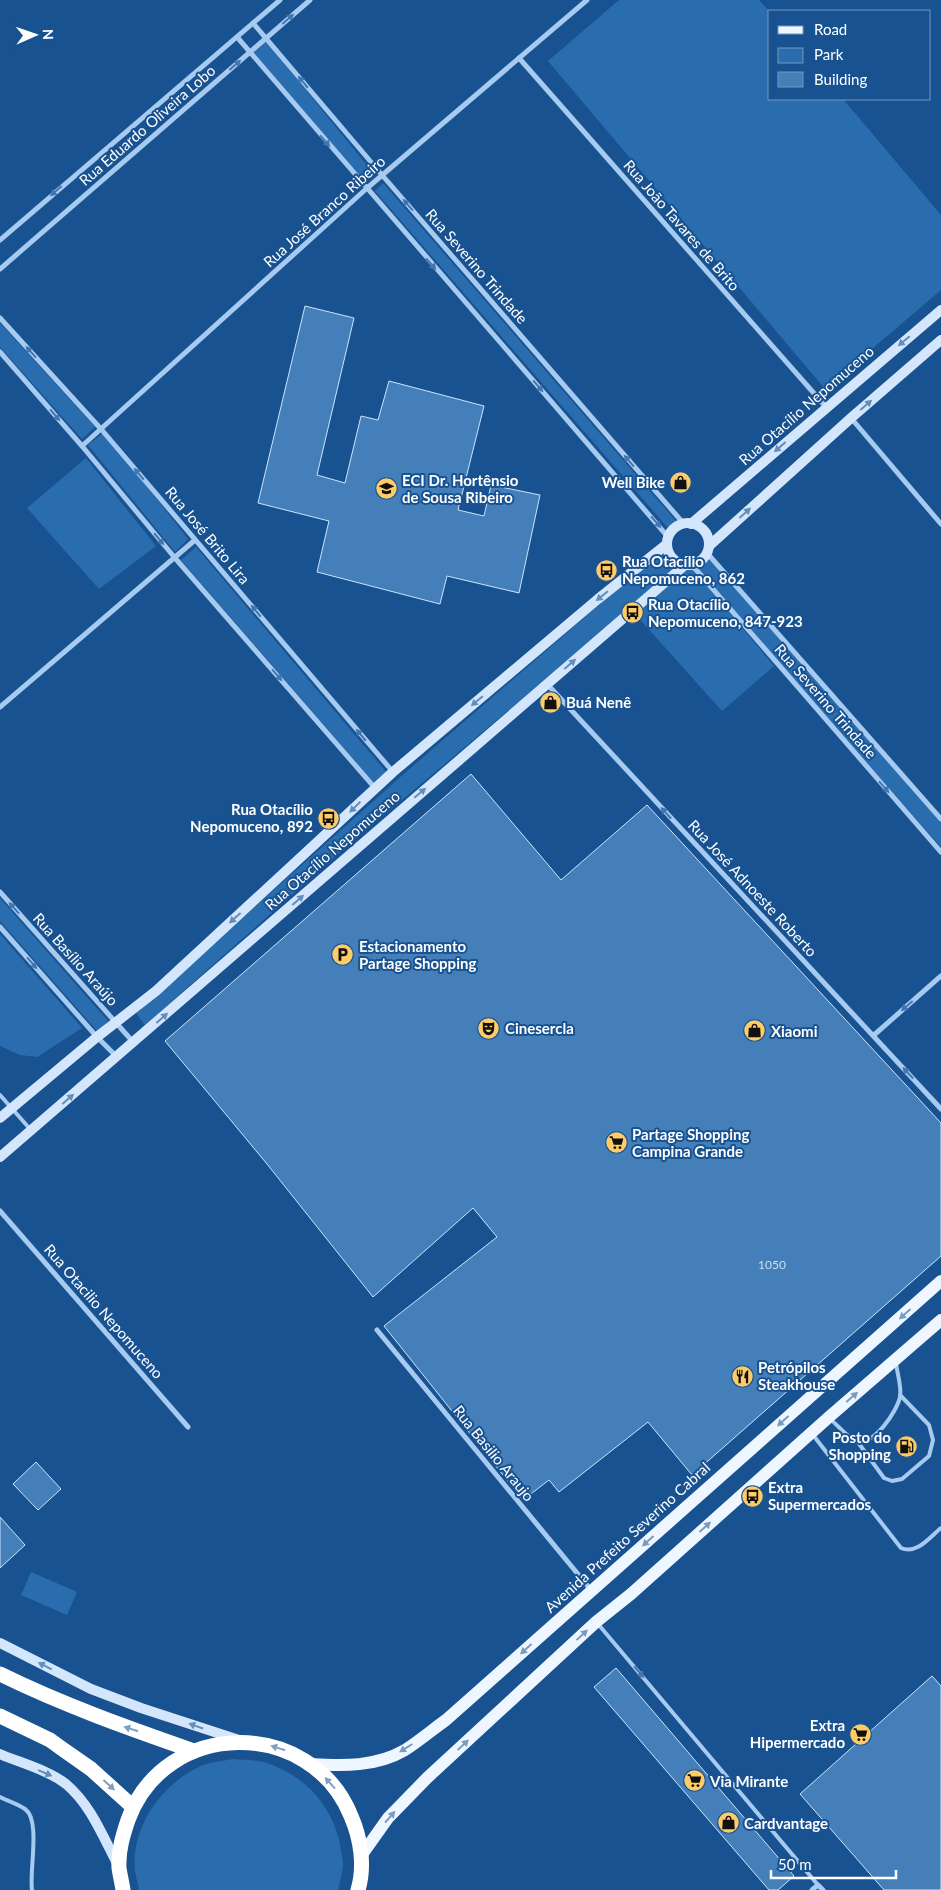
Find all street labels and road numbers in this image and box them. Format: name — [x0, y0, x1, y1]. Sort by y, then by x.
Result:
street label: Rua Eduardo Oliveira Lobo — [75, 61, 219, 189]
street label: Rua José Branco Ribeiro — [259, 152, 389, 270]
street label: Rua João Tavares de Brito — [620, 156, 744, 294]
street label: Rua Severino Trindade — [422, 205, 532, 327]
street label: Rua Otacílio Nepomuceno — [735, 342, 877, 468]
street label: Rua José Brito Lira — [162, 483, 254, 587]
street label: Rua Severino Trindade — [771, 640, 881, 762]
street label: Rua Otacílio Nepomuceno — [261, 787, 403, 913]
street label: Rua José Adnoeste Roberto — [685, 816, 821, 960]
street label: Rua Basílio Araújo — [30, 909, 122, 1009]
street label: Rua Otacilio Nepomuceno — [41, 1240, 167, 1382]
street label: Rua Basilio Araujo — [450, 1401, 538, 1505]
street label: Avenida Prefeito Severino Cabral — [541, 1458, 713, 1616]

